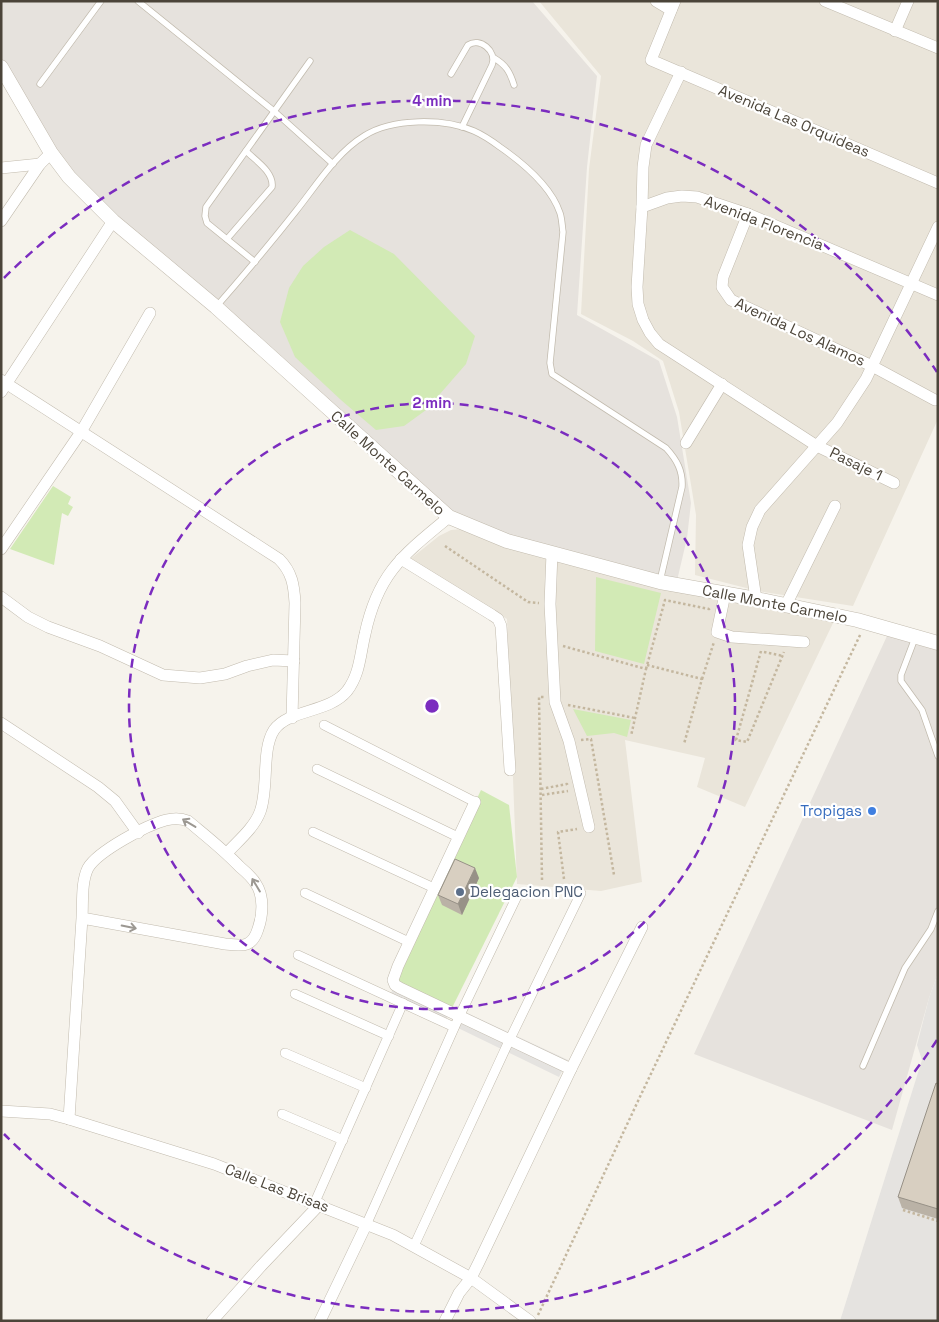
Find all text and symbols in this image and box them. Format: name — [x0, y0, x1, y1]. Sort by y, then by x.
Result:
street label: Avenida Las Orquideas — [716, 80, 873, 161]
text: 4 min — [412, 91, 452, 110]
street label: Avenida Florencia — [702, 191, 827, 254]
street label: Avenida Los Alamos — [732, 293, 868, 370]
text: 2 min — [413, 393, 451, 412]
street label: Calle Monte Carmelo — [327, 406, 450, 519]
street label: Pasaje 1 — [827, 443, 886, 484]
street label: Calle Monte Carmelo — [701, 580, 849, 627]
centre of rings — [423, 697, 441, 715]
place label: Tropigas — [800, 801, 862, 820]
marker: Tropigas — [866, 805, 878, 817]
one-way arrow — [182, 817, 196, 827]
one-way arrow — [250, 879, 260, 893]
place label: Delegacion PNC — [470, 882, 583, 901]
marker: Delegacion PNC — [454, 886, 466, 898]
one-way arrow — [121, 922, 137, 932]
street label: Calle Las Brisas — [222, 1159, 332, 1216]

